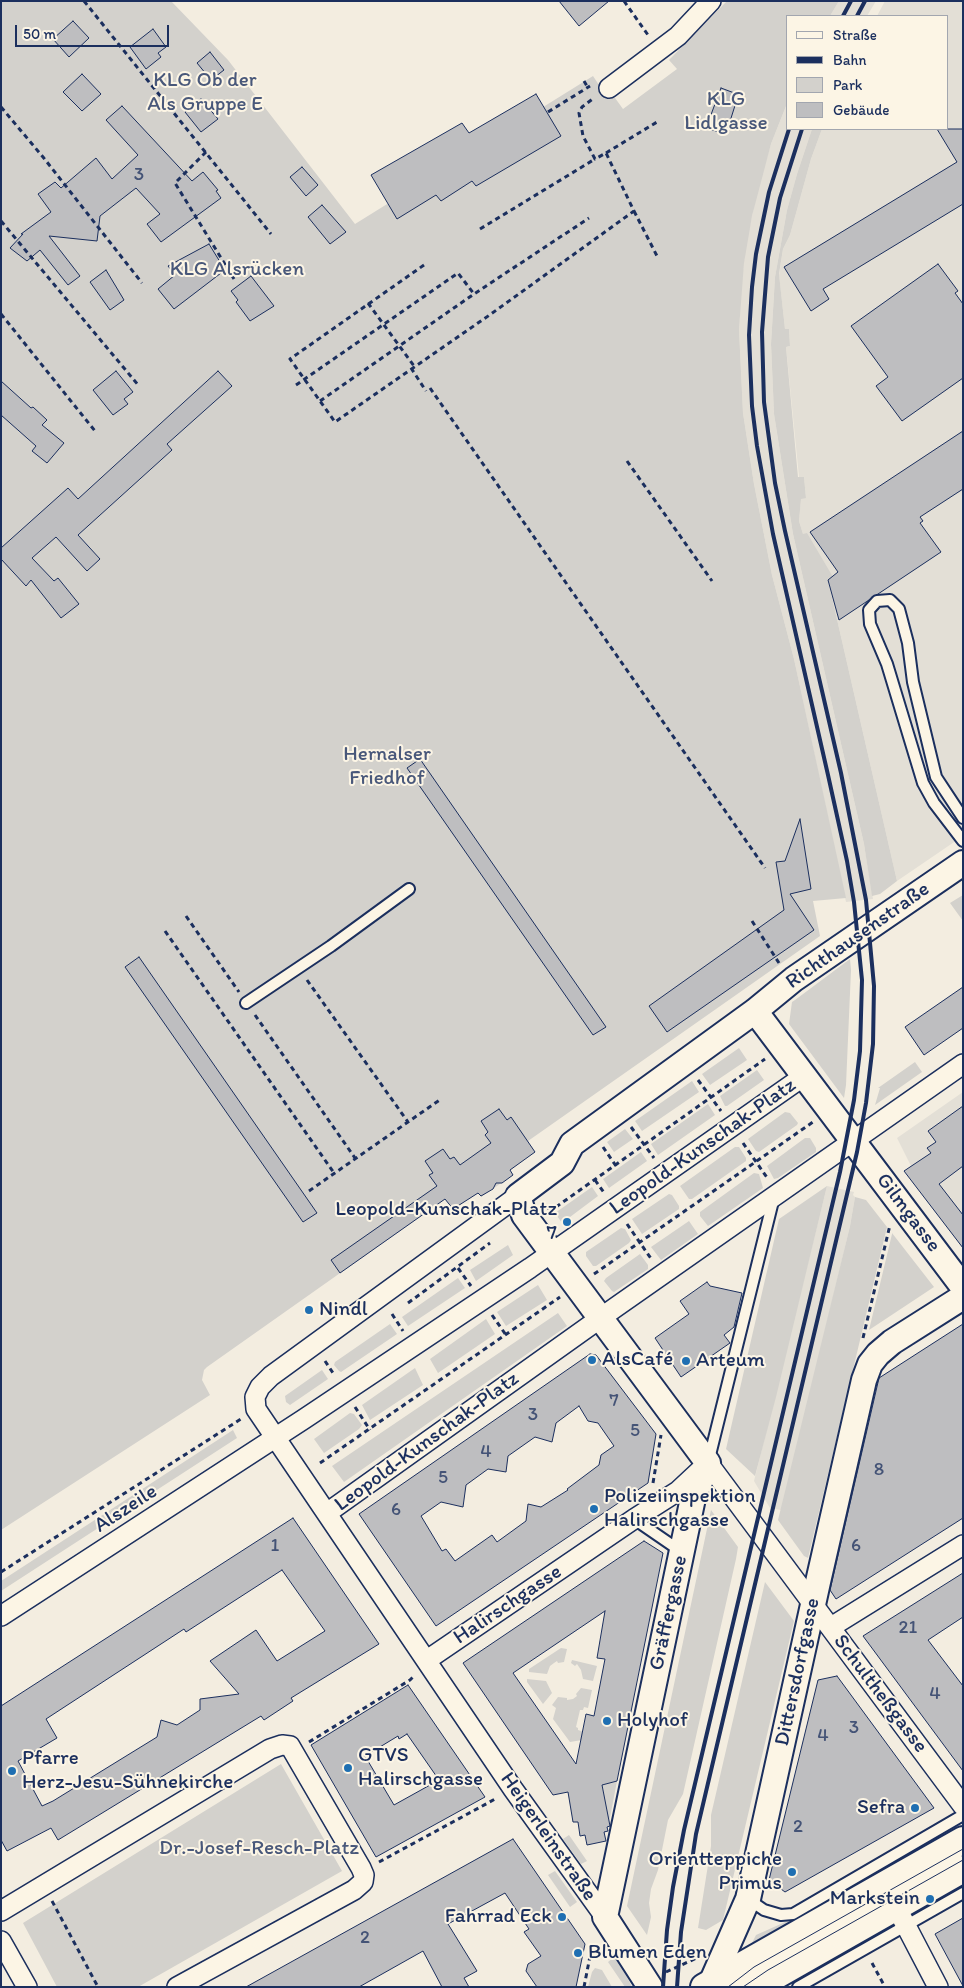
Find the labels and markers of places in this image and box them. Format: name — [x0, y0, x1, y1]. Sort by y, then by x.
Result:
place label: Leopold-Kunschak-Platz 7 — [335, 1197, 557, 1247]
marker: Leopold-Kunschak-Platz 7 — [561, 1216, 573, 1228]
place label: Nindl — [319, 1297, 368, 1323]
marker: Nindl — [303, 1304, 315, 1316]
place label: AlsCafé — [602, 1347, 673, 1373]
place label: Arteum — [696, 1348, 765, 1374]
marker: AlsCafé — [586, 1354, 598, 1366]
marker: Arteum — [680, 1355, 692, 1367]
place label: Polizeiinspektion Halirschgasse — [604, 1484, 756, 1534]
marker: Polizeiinspektion Halirschgasse — [588, 1503, 600, 1515]
place label: Holyhof — [617, 1708, 688, 1734]
marker: Holyhof — [601, 1715, 613, 1727]
place label: GTVS Halirschgasse — [358, 1743, 483, 1793]
place label: Pfarre Herz-Jesu-Sühnekirche — [22, 1746, 233, 1796]
marker: GTVS Halirschgasse — [342, 1762, 354, 1774]
marker: Pfarre Herz-Jesu-Sühnekirche — [6, 1765, 18, 1777]
place label: Sefra — [857, 1795, 905, 1821]
marker: Sefra — [909, 1802, 921, 1814]
place label: Orientteppiche Primus — [649, 1847, 782, 1897]
marker: Orientteppiche Primus — [786, 1866, 798, 1878]
place label: Markstein — [830, 1886, 920, 1912]
marker: Markstein — [924, 1893, 936, 1905]
place label: Fahrrad Eck — [445, 1904, 552, 1930]
marker: Fahrrad Eck — [556, 1911, 568, 1923]
place label: Blumen Eden — [588, 1940, 707, 1966]
marker: Blumen Eden — [572, 1947, 584, 1959]

